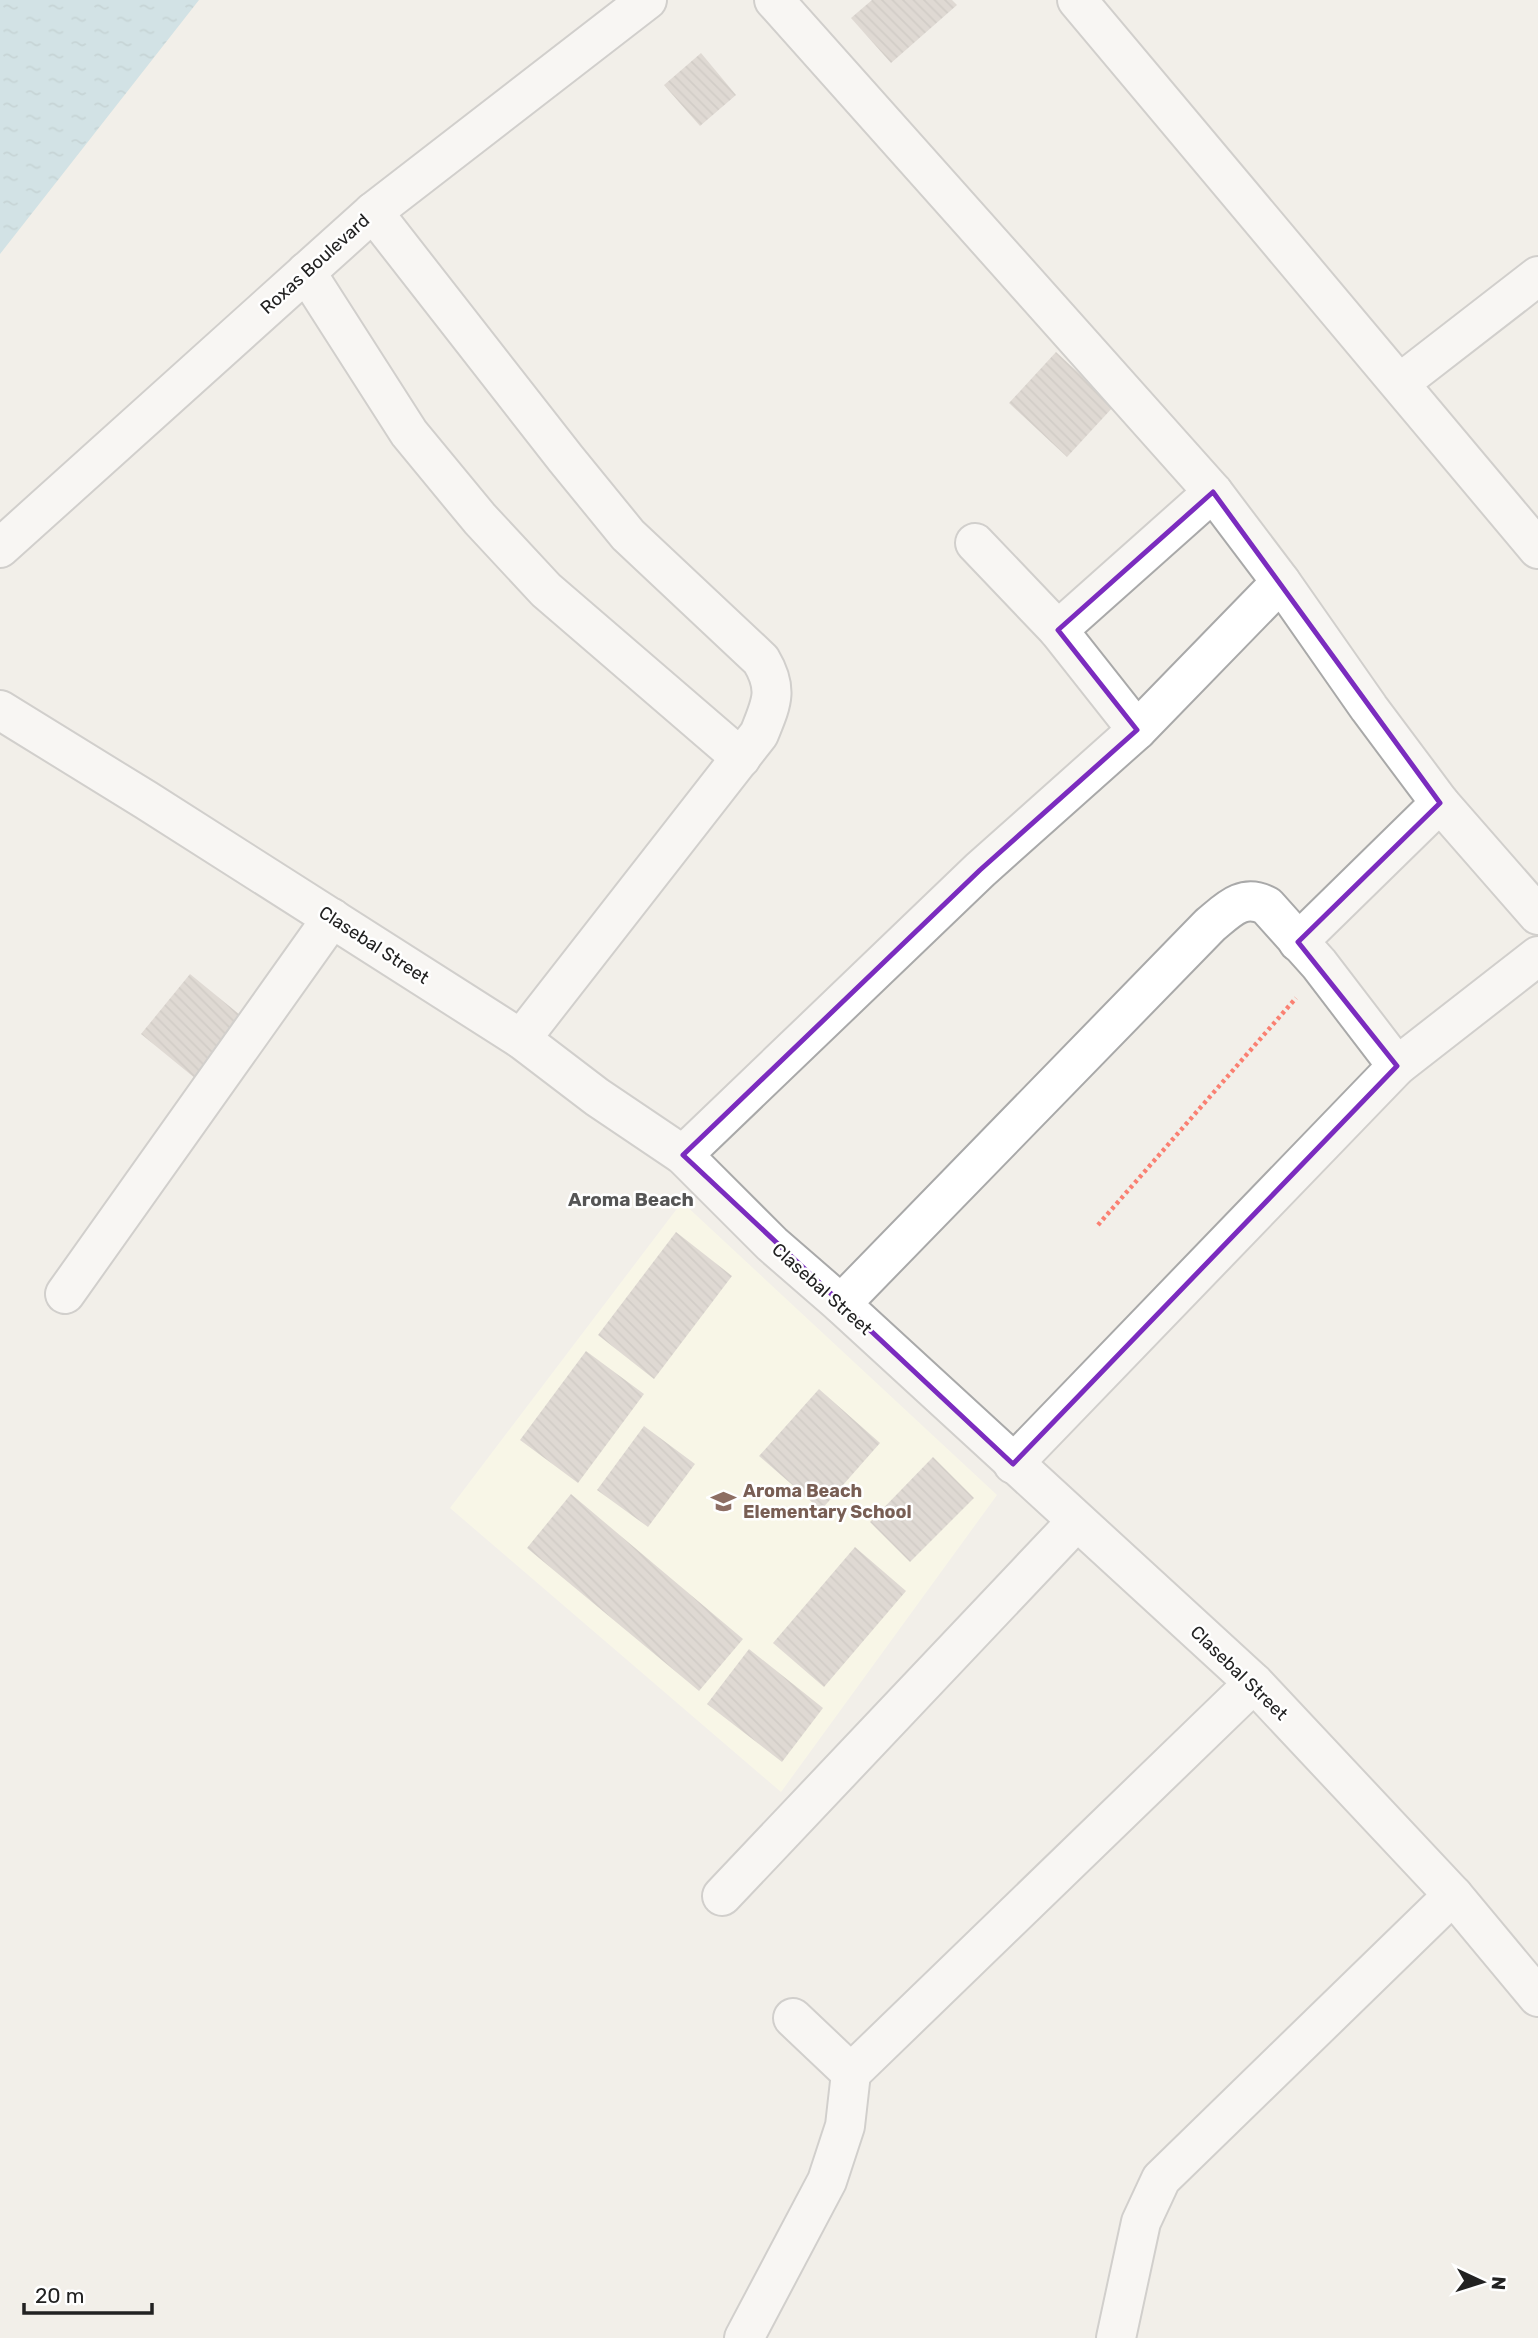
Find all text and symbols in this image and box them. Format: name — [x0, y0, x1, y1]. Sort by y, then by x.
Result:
street label: Roxas Boulevard — [256, 209, 374, 319]
street label: Clasebal Street — [315, 901, 433, 989]
district label: Aroma Beach — [568, 1188, 694, 1211]
street label: Clasebal Street — [767, 1238, 877, 1340]
place label: Aroma Beach Elementary School — [743, 1480, 912, 1523]
school or university icon: Aroma Beach Elementary School — [709, 1487, 737, 1515]
street label: Clasebal Street — [1186, 1621, 1292, 1725]
north arrow — [1447, 2247, 1517, 2317]
scale bar — [24, 2272, 152, 2316]
text: N — [1487, 2276, 1510, 2291]
text: 20 m — [35, 2283, 84, 2308]

